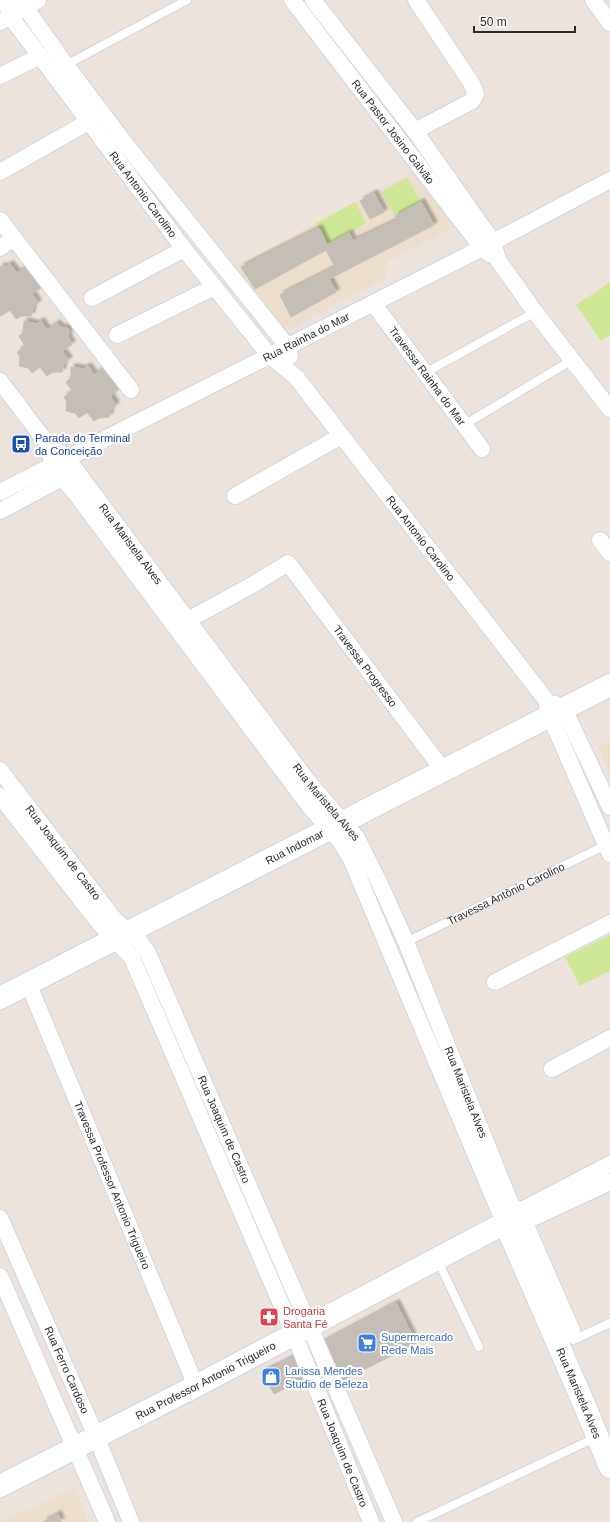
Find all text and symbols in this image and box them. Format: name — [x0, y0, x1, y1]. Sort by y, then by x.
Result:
scale bar — [474, 8, 575, 34]
text: 50 m — [480, 15, 507, 29]
street label: Rua Pastor Josino Galvão — [349, 77, 437, 186]
street label: Rua Antonio Carolino — [107, 149, 179, 240]
street label: Rua Rainha do Mar — [261, 310, 352, 364]
street label: Travessa Rainha do Mar — [387, 324, 468, 428]
place label: Parada do Terminal da Conceição — [35, 432, 130, 457]
bus stop icon: Parada do Terminal da Conceição — [10, 433, 32, 455]
street label: Rua Antonio Carolino — [384, 493, 457, 583]
street label: Rua Maristela Alves — [97, 501, 165, 587]
street label: Travessa Progresso — [331, 623, 399, 709]
street label: Rua Maristela Alves — [291, 761, 363, 843]
street label: Rua Joaquim de Castro — [23, 803, 103, 902]
street label: Rua Indomar — [263, 827, 326, 867]
street label: Travessa Antônio Carolino — [445, 860, 566, 927]
street label: Rua Maristela Alves — [442, 1045, 490, 1140]
street label: Rua Joaquim de Castro — [196, 1074, 253, 1185]
street label: Travessa Professor Antonio Trigueiro — [72, 1099, 153, 1271]
place label: Drogaria Santa Fé — [283, 1305, 328, 1330]
pharmacy icon: Drogaria Santa Fé — [258, 1306, 280, 1328]
street label: Rua Ferro Cardoso — [42, 1324, 91, 1415]
place label: Supermercado Rede Mais — [381, 1331, 453, 1356]
supermarket icon: Supermercado Rede Mais — [356, 1332, 378, 1354]
street label: Rua Professor Antonio Trigueiro — [134, 1339, 278, 1422]
street label: Rua Maristela Alves — [554, 1346, 604, 1441]
place label: Larissa Mendes Studio de Beleza — [285, 1365, 369, 1390]
shop icon: Larissa Mendes Studio de Beleza — [260, 1366, 282, 1388]
street label: Rua Joaquim de Castro — [315, 1397, 370, 1509]

